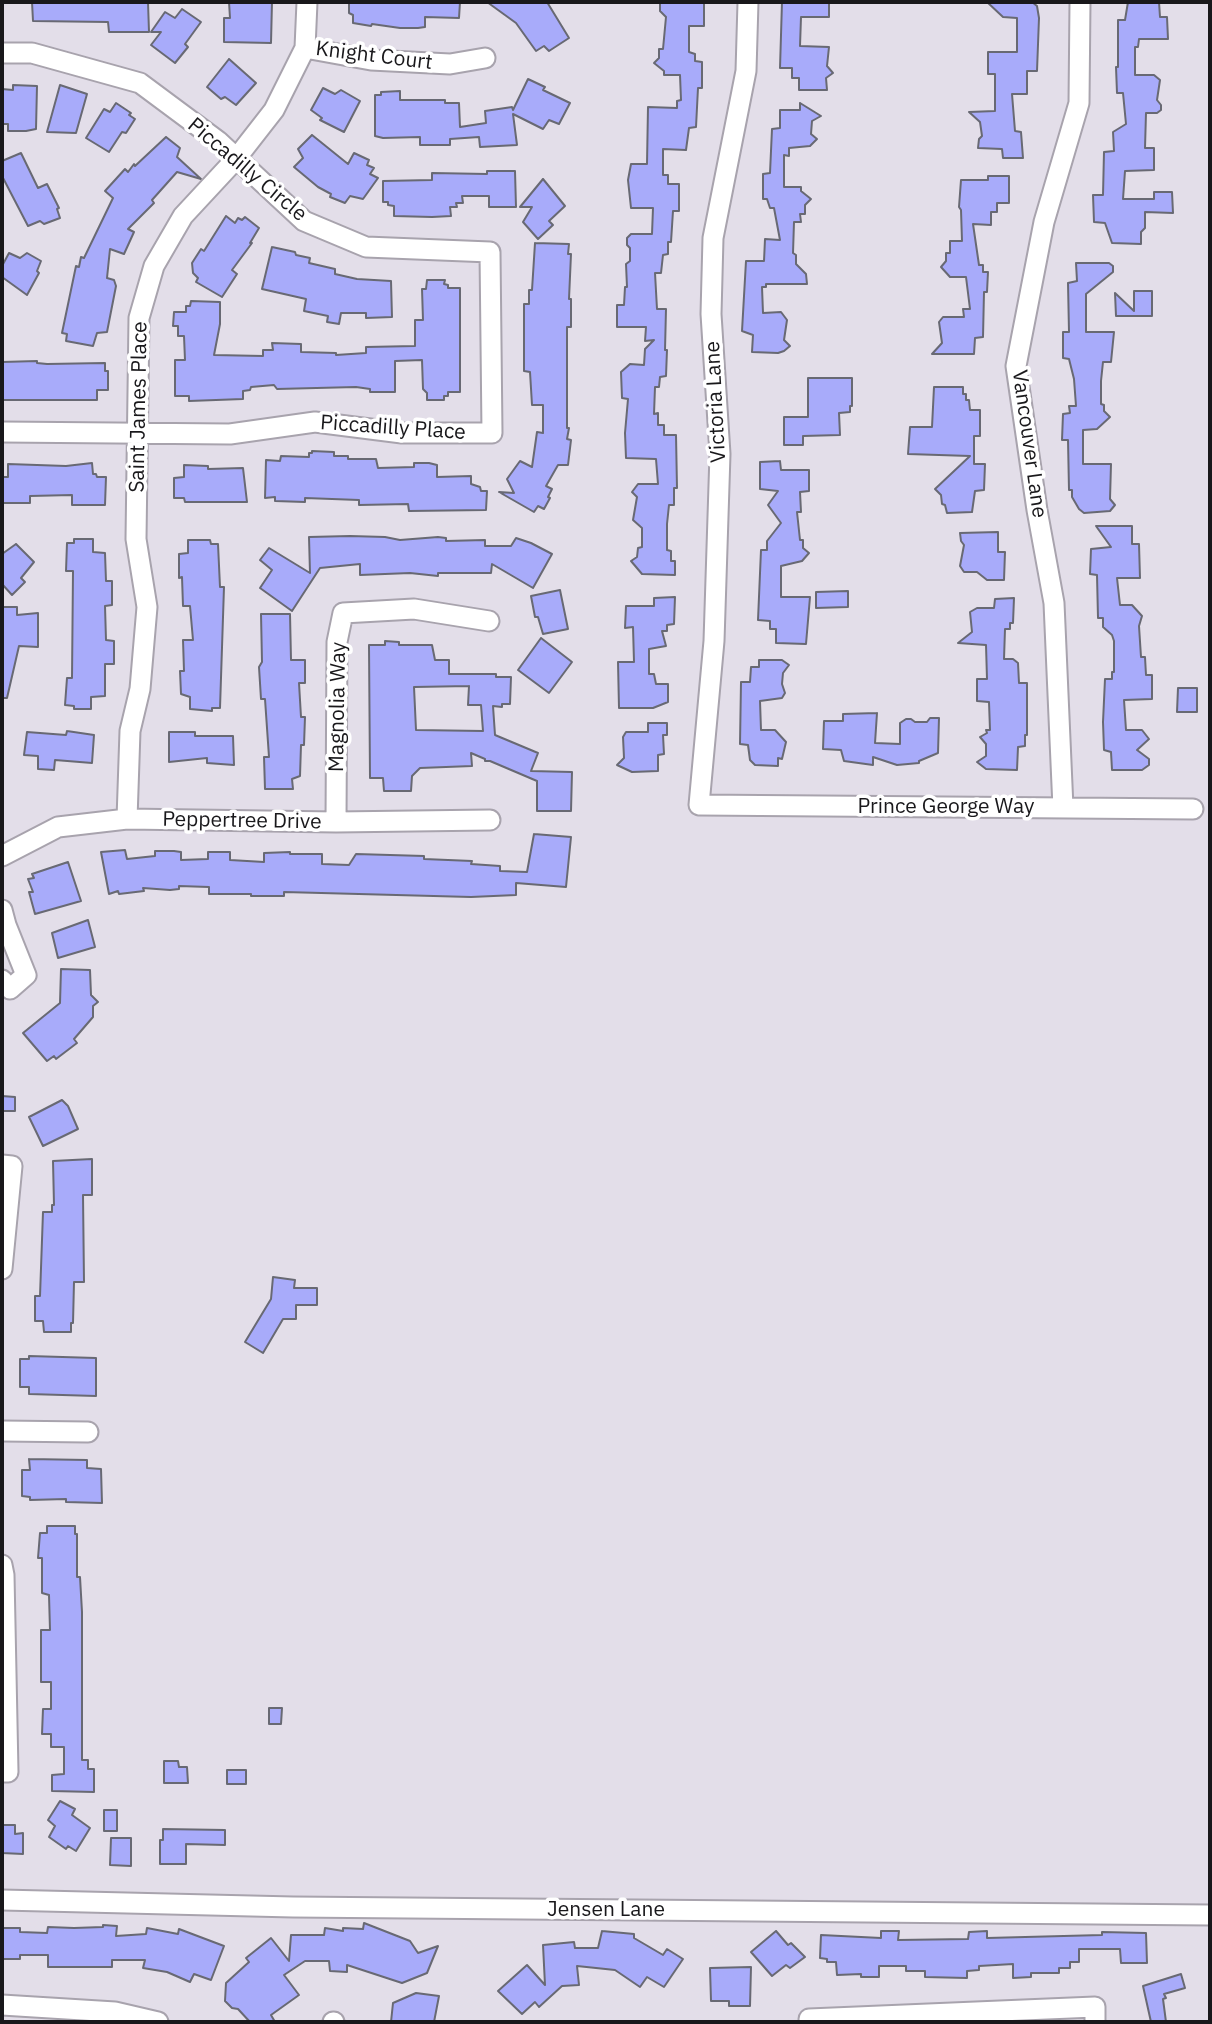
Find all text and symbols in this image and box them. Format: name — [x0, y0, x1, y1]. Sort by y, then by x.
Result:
street label: Knight Court — [314, 36, 434, 76]
street label: Piccadilly Circle — [182, 113, 312, 227]
street label: Saint James Place — [125, 321, 153, 493]
street label: Victoria Lane — [700, 340, 732, 464]
street label: Vancouver Lane — [1006, 368, 1052, 520]
street label: Piccadilly Place — [319, 410, 467, 446]
street label: Magnolia Way — [324, 642, 352, 772]
street label: Prince George Way — [858, 794, 1034, 820]
street label: Peppertree Drive — [162, 807, 322, 835]
street label: Jensen Lane — [547, 1897, 665, 1923]

